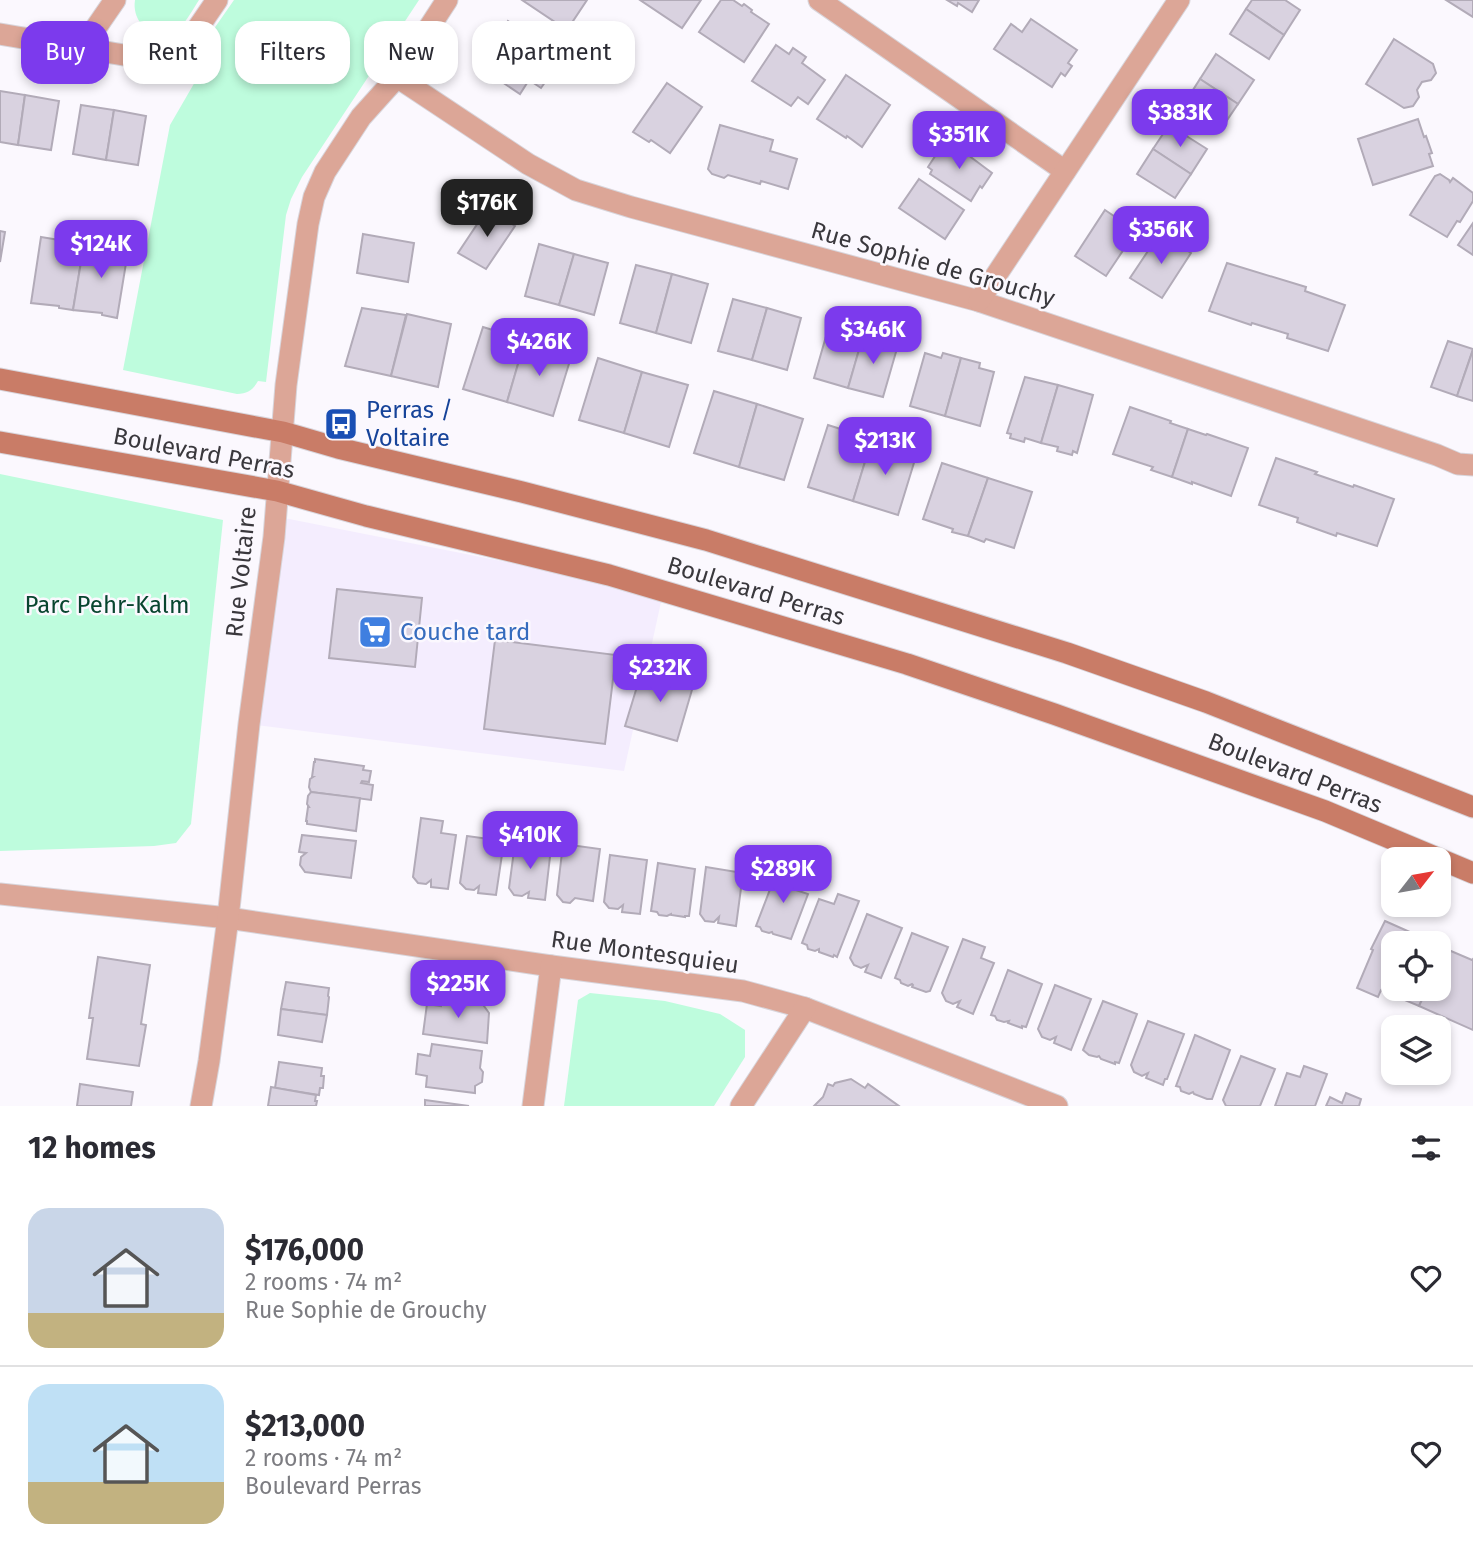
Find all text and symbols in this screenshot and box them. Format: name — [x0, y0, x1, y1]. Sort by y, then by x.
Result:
chip: Buy — [21, 21, 109, 84]
chip: Rent — [123, 21, 221, 84]
chip: Filters — [235, 21, 350, 84]
chip: New — [364, 21, 458, 84]
chip: Apartment — [472, 21, 635, 84]
pin: $383K — [1131, 90, 1229, 149]
text: $383K — [1148, 98, 1212, 126]
pin: $351K — [910, 111, 1008, 171]
text: $351K — [929, 120, 989, 148]
pin: $176K — [438, 180, 536, 239]
text: $176K — [457, 188, 517, 216]
pin: $356K — [1112, 206, 1210, 266]
text: $356K — [1129, 215, 1193, 243]
street label: Rue Sophie de Grouchy — [808, 216, 1058, 312]
pin: $124K — [52, 220, 150, 280]
text: $124K — [70, 229, 132, 257]
pin: $346K — [824, 306, 922, 366]
text: $346K — [840, 315, 906, 343]
pin: $426K — [490, 318, 588, 378]
text: $426K — [507, 327, 571, 355]
place label: Perras / Voltaire — [366, 396, 453, 452]
bus stop icon: Perras / Voltaire — [322, 405, 360, 443]
pin: $213K — [836, 418, 934, 477]
street label: Boulevard Perras — [111, 422, 297, 484]
text: $213K — [855, 426, 915, 454]
street label: Rue Voltaire — [220, 505, 262, 639]
street label: Boulevard Perras — [664, 551, 848, 631]
park label: Parc Pehr-Kalm — [25, 591, 189, 619]
supermarket icon: Couche tard — [356, 613, 394, 651]
place label: Couche tard — [400, 618, 530, 646]
pin: $232K — [611, 644, 709, 704]
text: $232K — [629, 653, 691, 681]
street label: Boulevard Perras — [1204, 727, 1386, 819]
pin: $410K — [481, 812, 579, 871]
text: $410K — [499, 820, 561, 848]
pin: $289K — [734, 846, 832, 905]
north arrow — [1381, 847, 1451, 917]
map controls — [1381, 847, 1451, 1085]
text: $289K — [751, 854, 815, 882]
street label: Rue Montesquieu — [549, 925, 741, 979]
button: locate — [1381, 931, 1451, 1001]
pin: $225K — [409, 960, 507, 1020]
text: $225K — [426, 969, 490, 997]
button: layers — [1381, 1015, 1451, 1085]
icon: filters — [1407, 1129, 1445, 1167]
text: 12 homes — [28, 1130, 156, 1166]
text: $176,000 — [245, 1232, 364, 1268]
icon: home — [84, 1236, 168, 1320]
icon: heart — [1407, 1259, 1445, 1297]
text: 2 rooms · 74 m² — [245, 1268, 402, 1296]
text: Rue Sophie de Grouchy — [245, 1296, 487, 1324]
text: $213,000 — [245, 1408, 365, 1444]
icon: home — [84, 1412, 168, 1496]
icon: heart — [1407, 1435, 1445, 1473]
text: 2 rooms · 74 m² — [245, 1444, 402, 1472]
text: Boulevard Perras — [245, 1472, 422, 1500]

